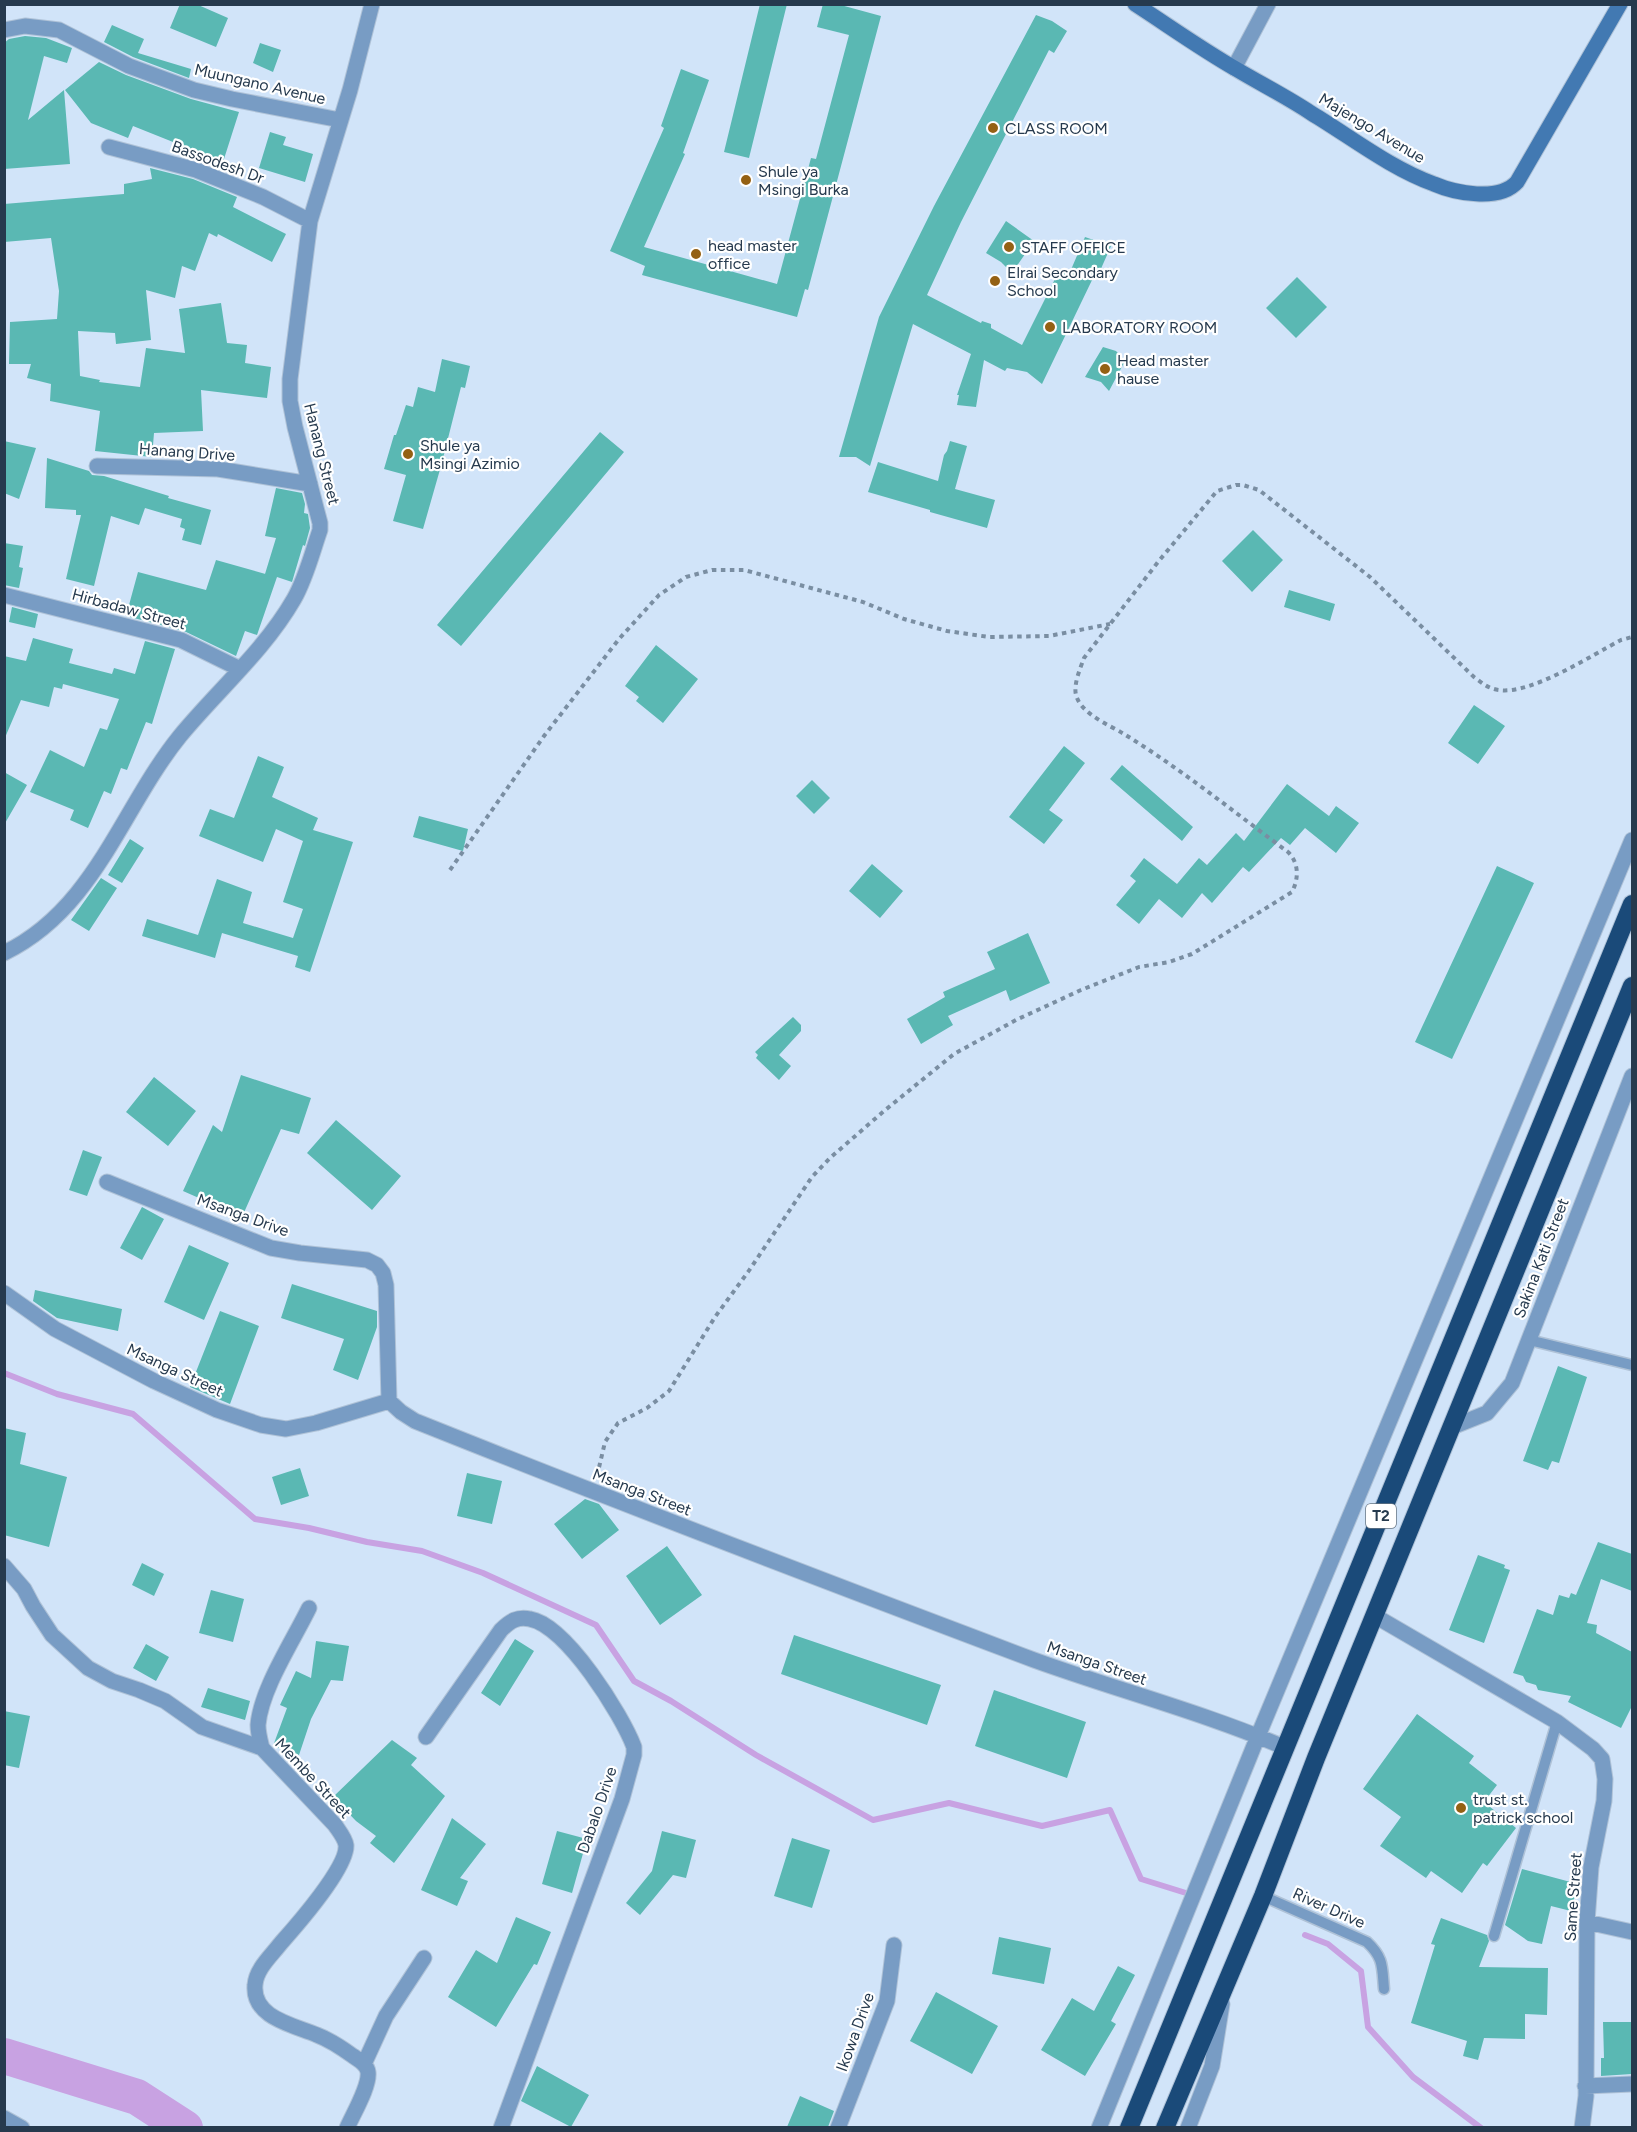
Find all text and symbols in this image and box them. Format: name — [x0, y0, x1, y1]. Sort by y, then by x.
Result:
street label: Muungano Avenue — [193, 60, 328, 108]
street label: Majengo Avenue — [1316, 89, 1429, 167]
place label: CLASS ROOM — [1005, 119, 1108, 138]
marker: CLASS ROOM — [986, 121, 1000, 135]
street label: Bassodesh Dr — [169, 136, 267, 188]
place label: Shule ya Msingi Burka — [758, 162, 849, 199]
marker: Shule ya Msingi Burka — [739, 173, 753, 187]
place label: head master office — [708, 236, 797, 273]
place label: STAFF OFFICE — [1021, 238, 1126, 257]
marker: STAFF OFFICE — [1002, 240, 1016, 254]
marker: head master office — [689, 247, 703, 261]
place label: Elrai Secondary School — [1007, 263, 1119, 300]
marker: Elrai Secondary School — [988, 274, 1002, 288]
place label: LABORATORY ROOM — [1062, 318, 1217, 337]
marker: LABORATORY ROOM — [1043, 320, 1057, 334]
place label: Head master hause — [1117, 351, 1209, 388]
marker: Head master hause — [1098, 362, 1112, 376]
street label: Hanang Street — [300, 401, 344, 507]
place label: Shule ya Msingi Azimio — [420, 436, 520, 473]
street label: Hanang Drive — [138, 439, 236, 465]
marker: Shule ya Msingi Azimio — [401, 447, 415, 461]
street label: Hirbadaw Street — [70, 585, 188, 633]
street label: Msanga Drive — [194, 1190, 292, 1241]
street label: Sakina Kati Street — [1509, 1195, 1573, 1321]
street label: Msanga Street — [124, 1339, 226, 1401]
street label: Msanga Street — [590, 1464, 694, 1520]
road number: T2 — [1366, 1504, 1396, 1528]
street label: Msanga Street — [1045, 1637, 1149, 1689]
street label: Membe Street — [271, 1734, 355, 1822]
street label: Dabalo Drive — [573, 1764, 621, 1856]
place label: trust st. patrick school — [1473, 1790, 1573, 1827]
marker: trust st. patrick school — [1454, 1801, 1468, 1815]
street label: Same Street — [1560, 1852, 1586, 1942]
street label: River Drive — [1290, 1884, 1368, 1932]
street label: Ikowa Drive — [832, 1990, 878, 2074]

